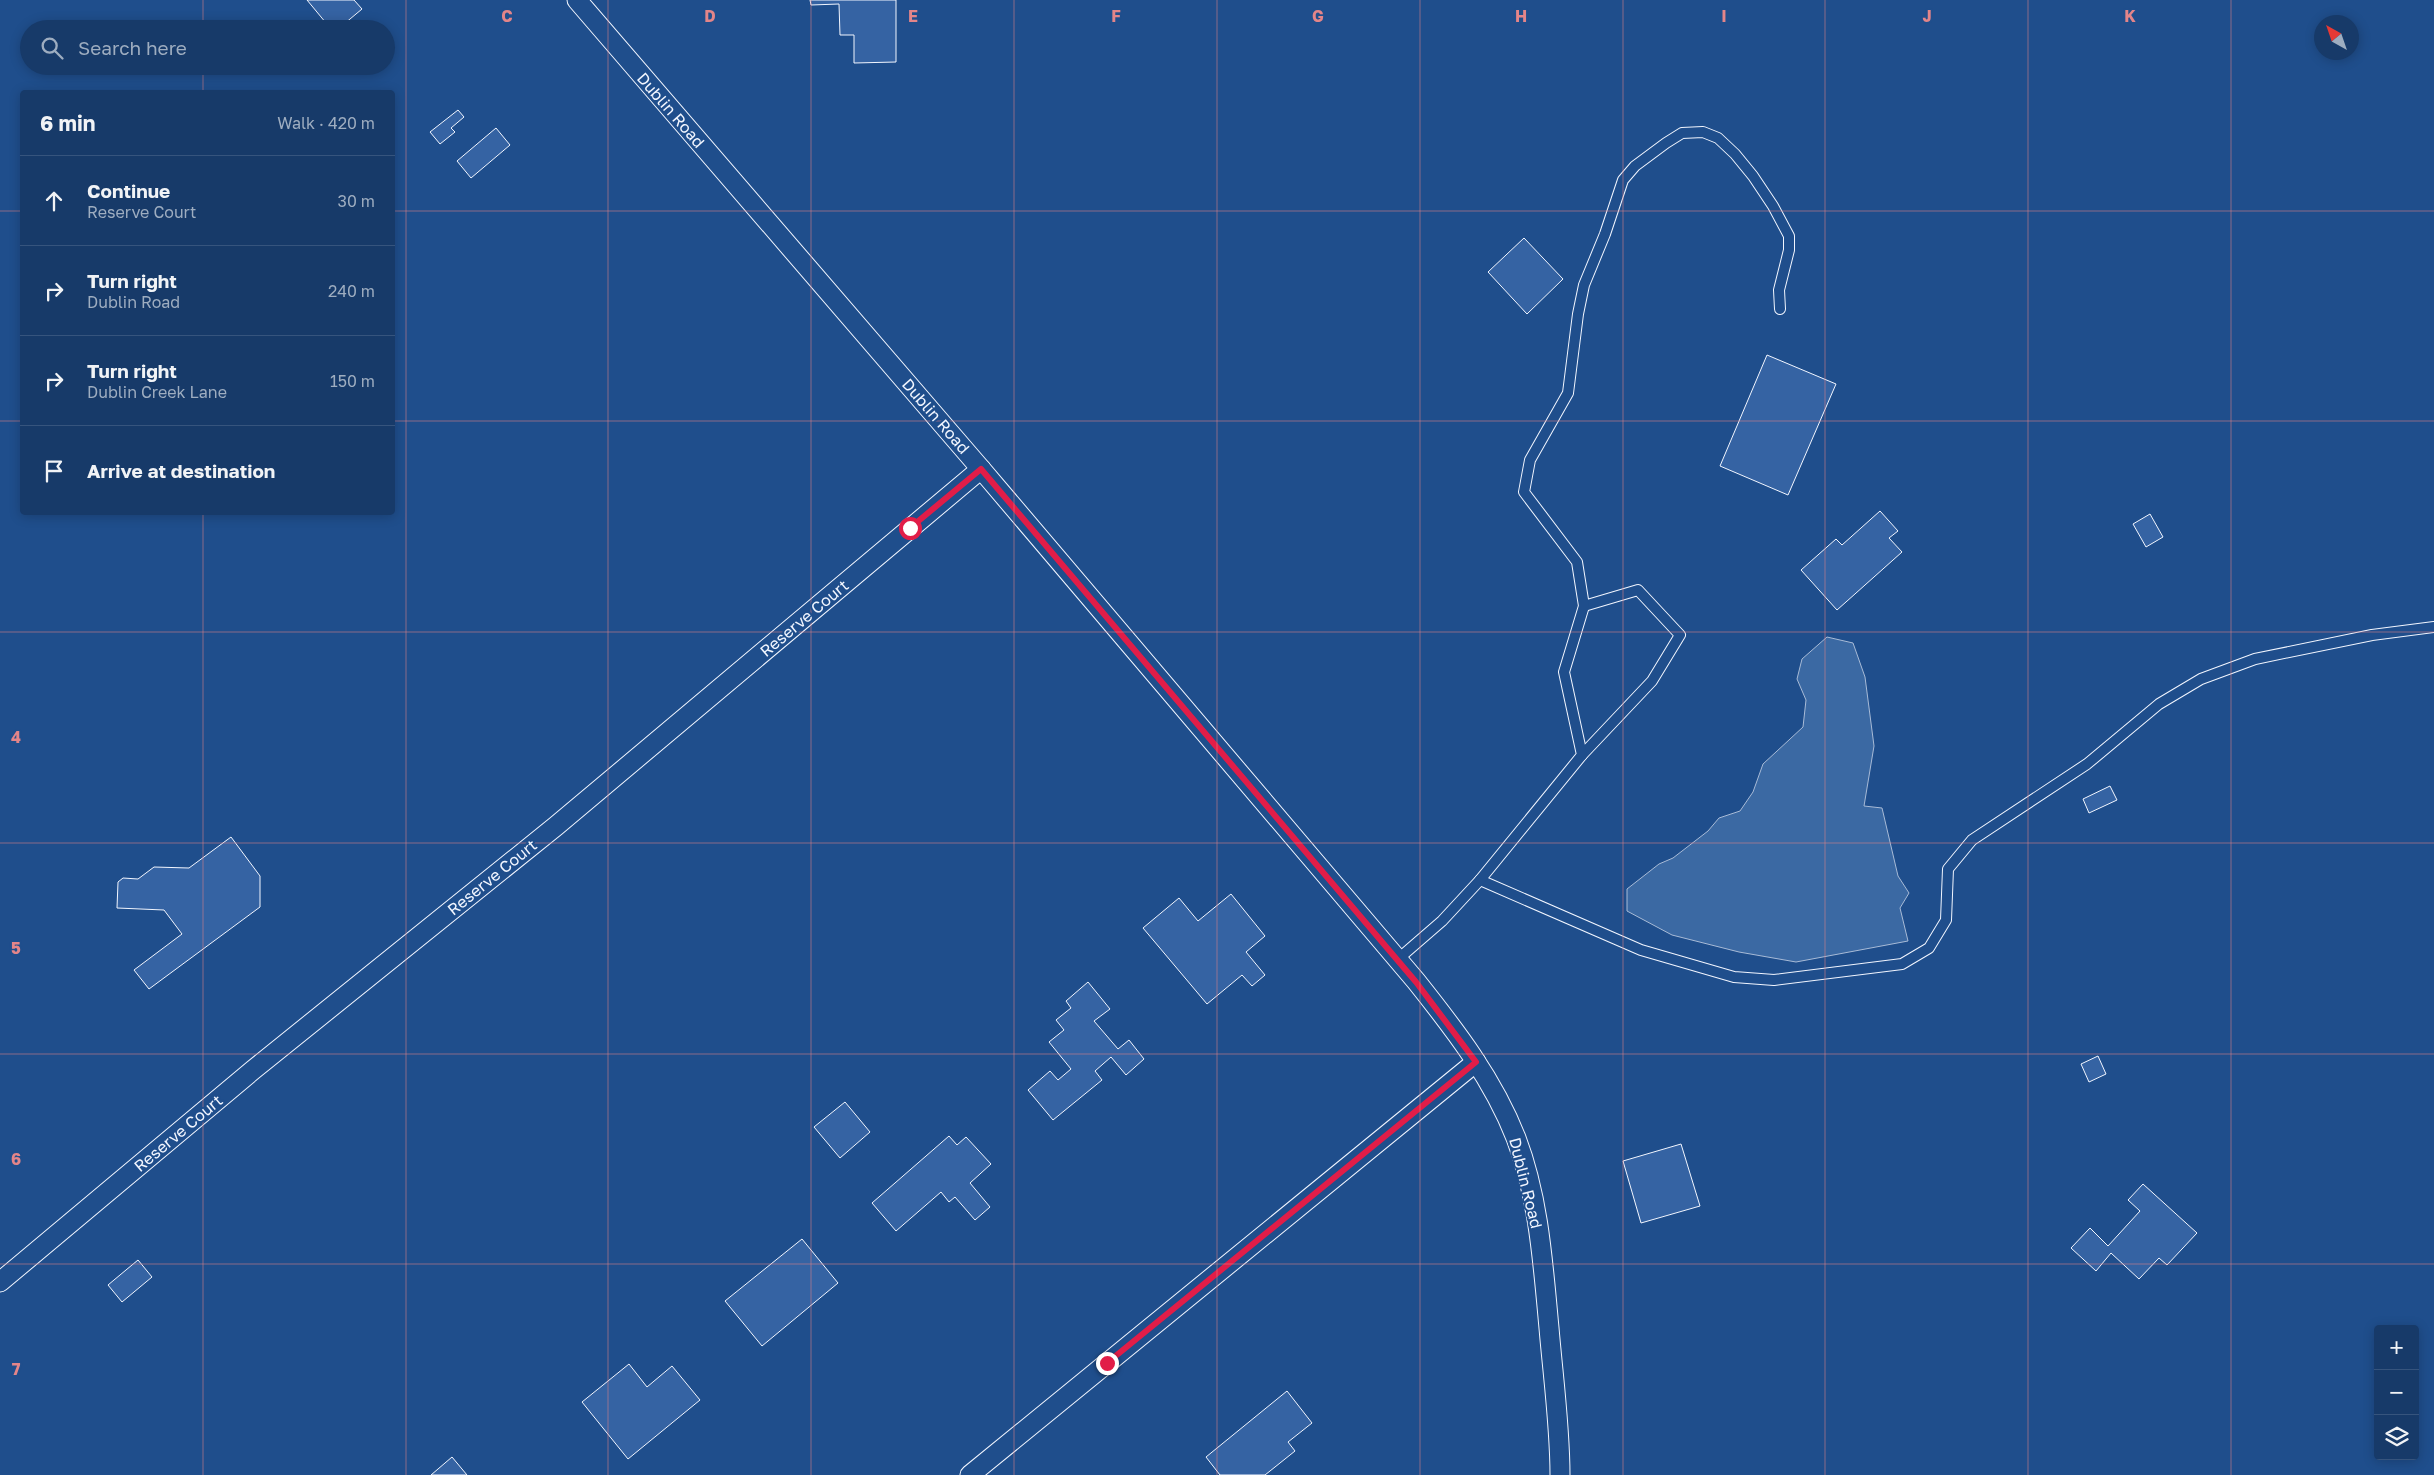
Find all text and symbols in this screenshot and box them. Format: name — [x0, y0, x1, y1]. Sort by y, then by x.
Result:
text: C — [501, 6, 513, 26]
text: D — [704, 6, 716, 26]
text: E — [908, 6, 918, 26]
text: F — [1111, 6, 1121, 26]
text: G — [1312, 6, 1324, 26]
text: H — [1515, 6, 1527, 26]
text: I — [1721, 6, 1727, 26]
text: J — [1922, 6, 1932, 26]
text: K — [2124, 6, 2136, 26]
north arrow — [2314, 15, 2359, 60]
search box — [20, 20, 395, 75]
icon: search — [38, 34, 66, 62]
text: Search here — [78, 36, 187, 59]
street label: Dublin Road — [633, 68, 709, 152]
text: 6 min — [40, 110, 95, 136]
text: Walk · 420 m — [277, 113, 375, 133]
text: Continue — [87, 179, 170, 202]
icon: ahead — [40, 187, 68, 215]
text: 30 m — [338, 191, 375, 211]
text: Reserve Court — [87, 202, 197, 222]
text: Turn right — [87, 269, 177, 292]
icon: right — [40, 277, 68, 305]
text: 240 m — [328, 281, 375, 301]
text: Dublin Road — [87, 292, 180, 312]
text: Turn right — [87, 359, 177, 382]
icon: right — [40, 367, 68, 395]
text: 150 m — [330, 371, 375, 391]
street label: Dublin Road — [898, 374, 974, 458]
text: Dublin Creek Lane — [87, 382, 227, 402]
icon: arrive — [40, 457, 68, 485]
text: Arrive at destination — [87, 459, 275, 482]
route start — [899, 517, 922, 540]
street label: Reserve Court — [756, 575, 852, 661]
text: 4 — [11, 727, 21, 747]
street label: Reserve Court — [443, 835, 541, 919]
text: 5 — [11, 938, 21, 958]
street label: Reserve Court — [130, 1090, 226, 1176]
street label: Dublin Road — [1505, 1135, 1547, 1231]
text: 6 — [11, 1149, 21, 1169]
map controls — [2374, 1325, 2419, 1460]
button: + — [2374, 1325, 2419, 1370]
route end — [1096, 1352, 1119, 1375]
text: 7 — [12, 1359, 21, 1379]
button: − — [2374, 1370, 2419, 1415]
button: layers — [2374, 1415, 2419, 1460]

